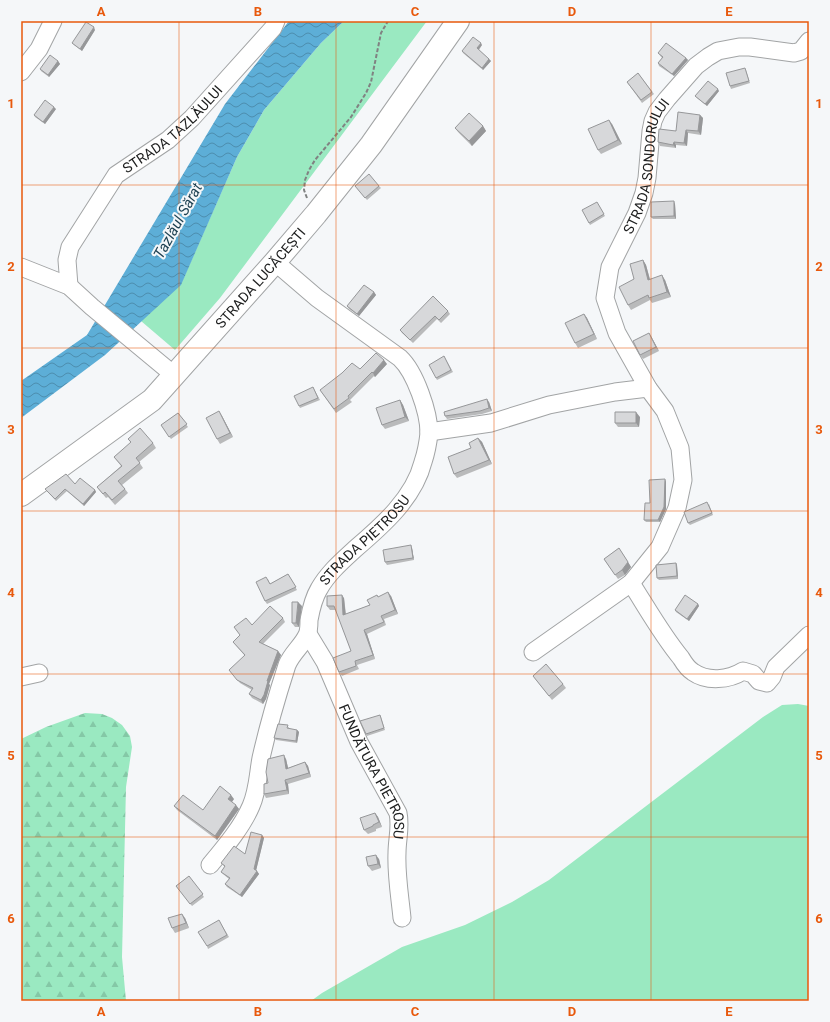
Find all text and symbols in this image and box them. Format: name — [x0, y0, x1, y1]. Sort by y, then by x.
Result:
text: A — [97, 4, 106, 19]
text: B — [254, 4, 262, 19]
text: C — [411, 4, 420, 19]
text: D — [568, 4, 576, 19]
text: E — [725, 4, 733, 19]
street label: STRADA TAZLĂULUI — [120, 82, 226, 176]
street label: STRADA SONDORULUI — [620, 95, 672, 236]
text: 1 — [7, 96, 15, 111]
text: 1 — [815, 96, 823, 111]
water label: Tazlăul Sărat — [150, 180, 206, 262]
street label: STRADA LUCĂCEȘTI — [212, 225, 309, 331]
text: 2 — [7, 259, 15, 274]
text: 2 — [815, 259, 823, 274]
text: 3 — [7, 422, 15, 437]
text: 3 — [815, 422, 823, 437]
street label: STRADA PIETROSU — [316, 492, 413, 588]
text: 4 — [7, 585, 15, 600]
text: 4 — [815, 585, 823, 600]
street label: FUNDĂTURA PIETROSU — [336, 702, 407, 840]
text: 5 — [7, 748, 15, 763]
text: 5 — [815, 748, 823, 763]
text: 6 — [7, 911, 15, 926]
text: 6 — [815, 911, 823, 926]
text: A — [97, 1004, 106, 1019]
text: B — [254, 1004, 262, 1019]
text: C — [411, 1004, 420, 1019]
text: D — [568, 1004, 576, 1019]
text: E — [725, 1004, 733, 1019]

